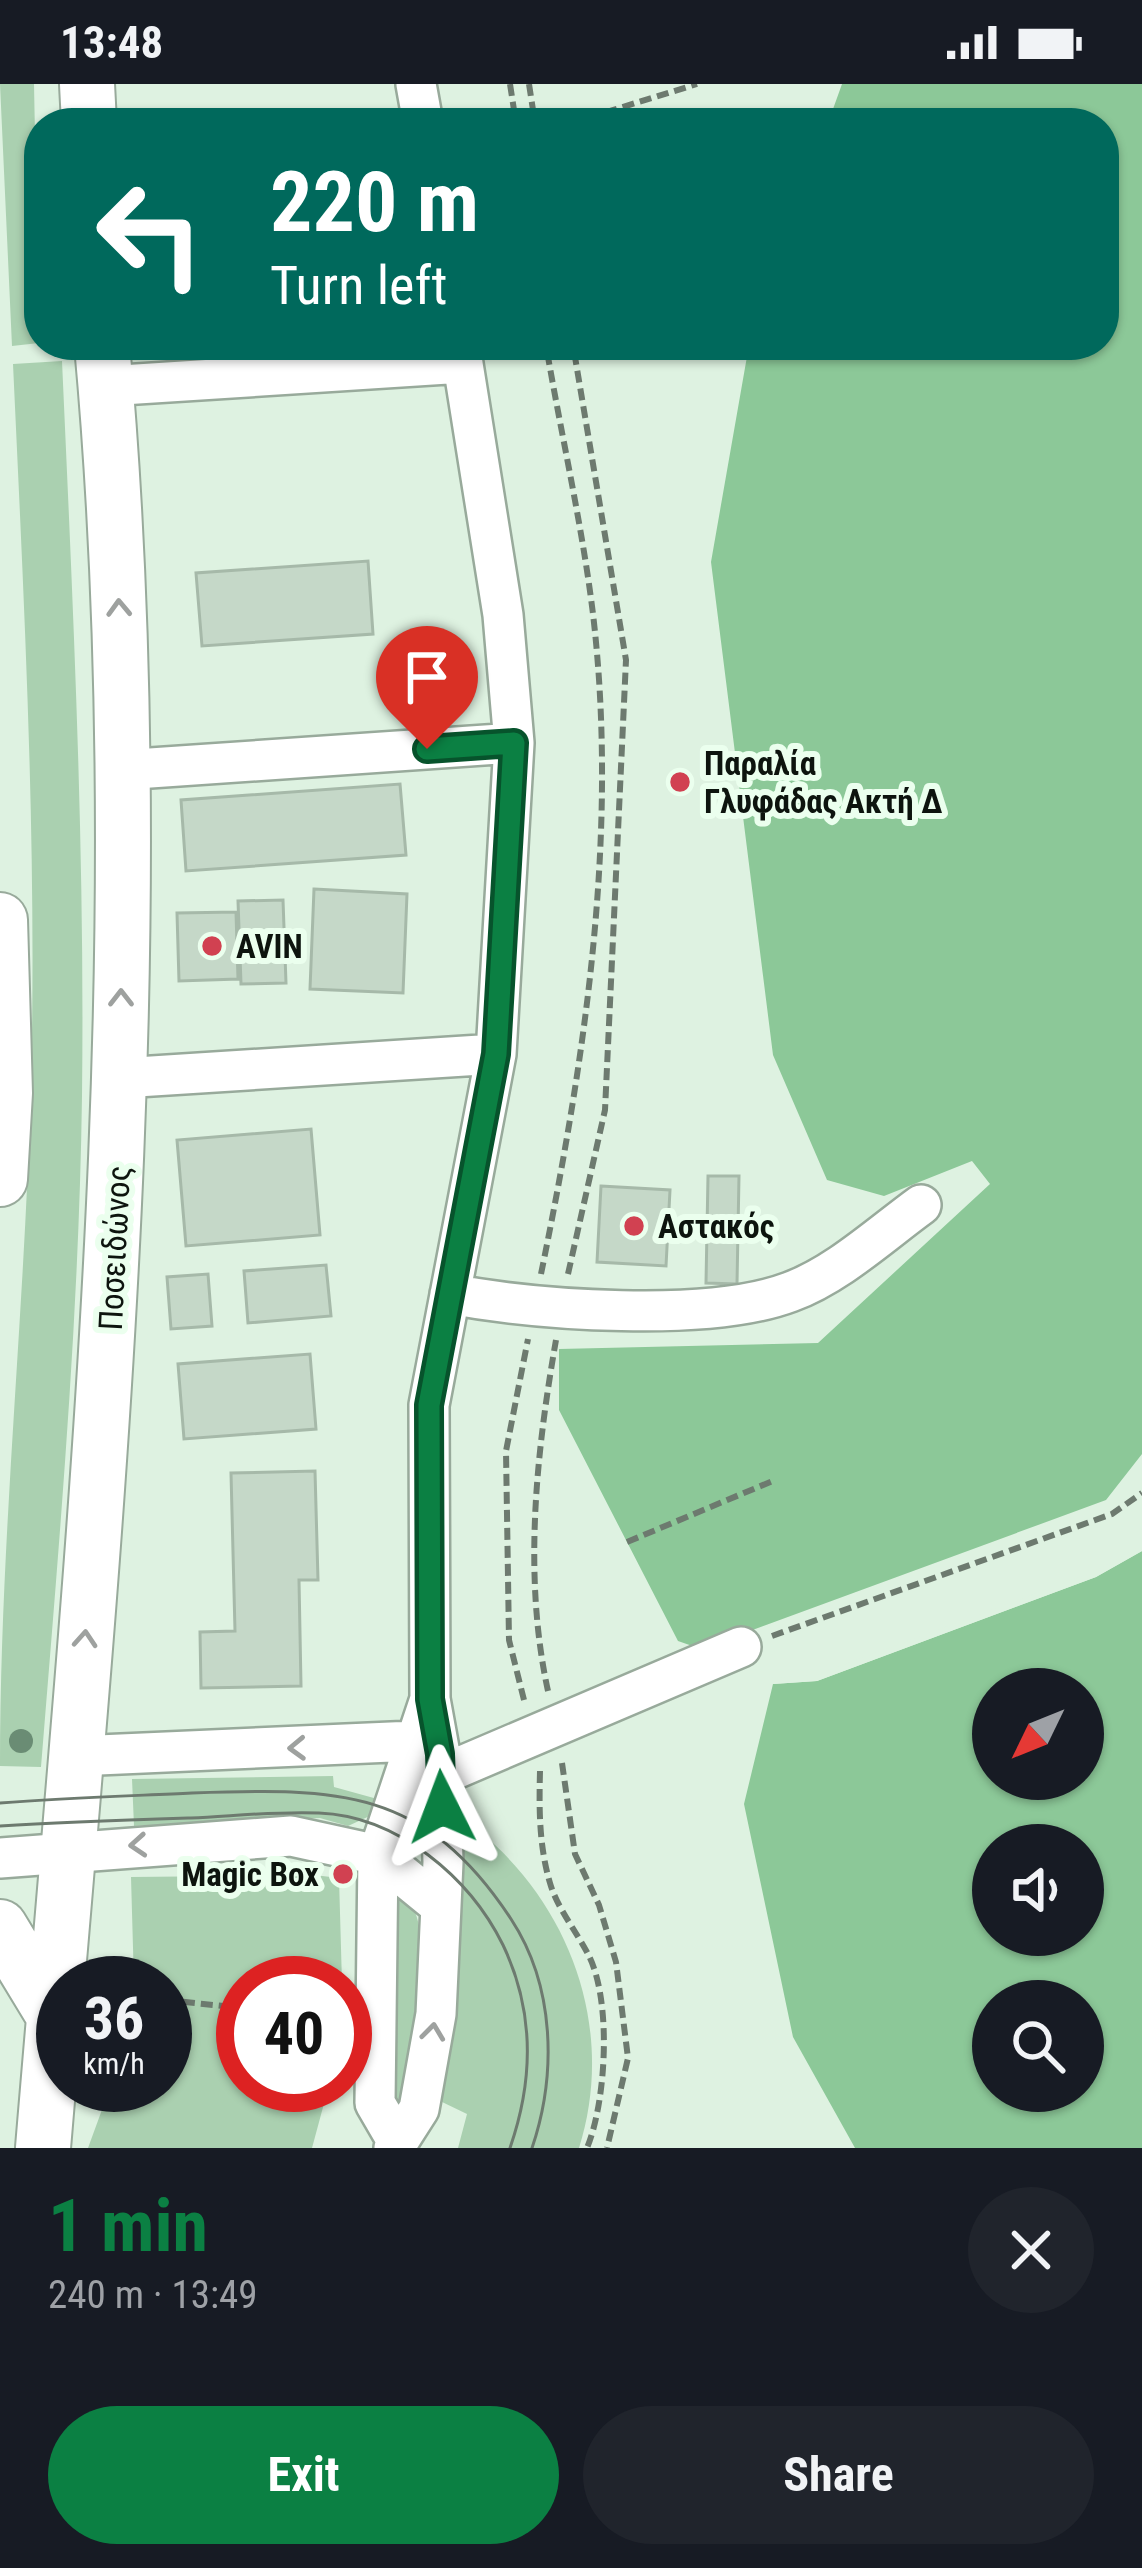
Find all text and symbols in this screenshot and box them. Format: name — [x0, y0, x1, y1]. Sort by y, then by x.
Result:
text: 13:48 — [60, 16, 163, 69]
text: 220 m — [270, 153, 479, 252]
icon: left — [72, 156, 228, 312]
text: Turn left — [270, 254, 447, 317]
one-way arrow — [106, 598, 132, 617]
pin — [376, 626, 478, 749]
icon: arrive — [394, 644, 460, 710]
place label: Παραλία Γλυφάδας Ακτή Δ — [704, 744, 942, 821]
marker: Παραλία Γλυφάδας Ακτή Δ — [667, 769, 693, 795]
place label: AVIN — [236, 927, 303, 966]
marker: AVIN — [199, 933, 225, 959]
one-way arrow — [108, 988, 134, 1006]
street label: Ποσειδώνος — [91, 1165, 138, 1331]
place label: Αστακός — [658, 1207, 775, 1246]
marker: Αστακός — [621, 1213, 647, 1239]
one-way arrow — [72, 1629, 97, 1648]
north arrow — [972, 1668, 1104, 1800]
map controls — [972, 1668, 1104, 2112]
one-way arrow — [287, 1735, 306, 1761]
position arrow — [379, 1744, 505, 1870]
button: sound — [972, 1824, 1104, 1956]
one-way arrow — [128, 1831, 147, 1857]
place label: Magic Box — [181, 1855, 319, 1894]
marker: Magic Box — [330, 1861, 356, 1887]
speed limit sign: 40 — [216, 1956, 372, 2112]
button: search — [972, 1980, 1104, 2112]
text: 36 — [84, 1983, 144, 2054]
one-way arrow — [420, 2022, 446, 2042]
text: km/h — [83, 2046, 145, 2081]
text: 1 min — [48, 2184, 208, 2269]
button: close — [968, 2187, 1094, 2313]
text: 240 m · 13:49 — [48, 2272, 258, 2318]
button: Exit — [48, 2406, 559, 2544]
button: Share — [583, 2406, 1094, 2544]

